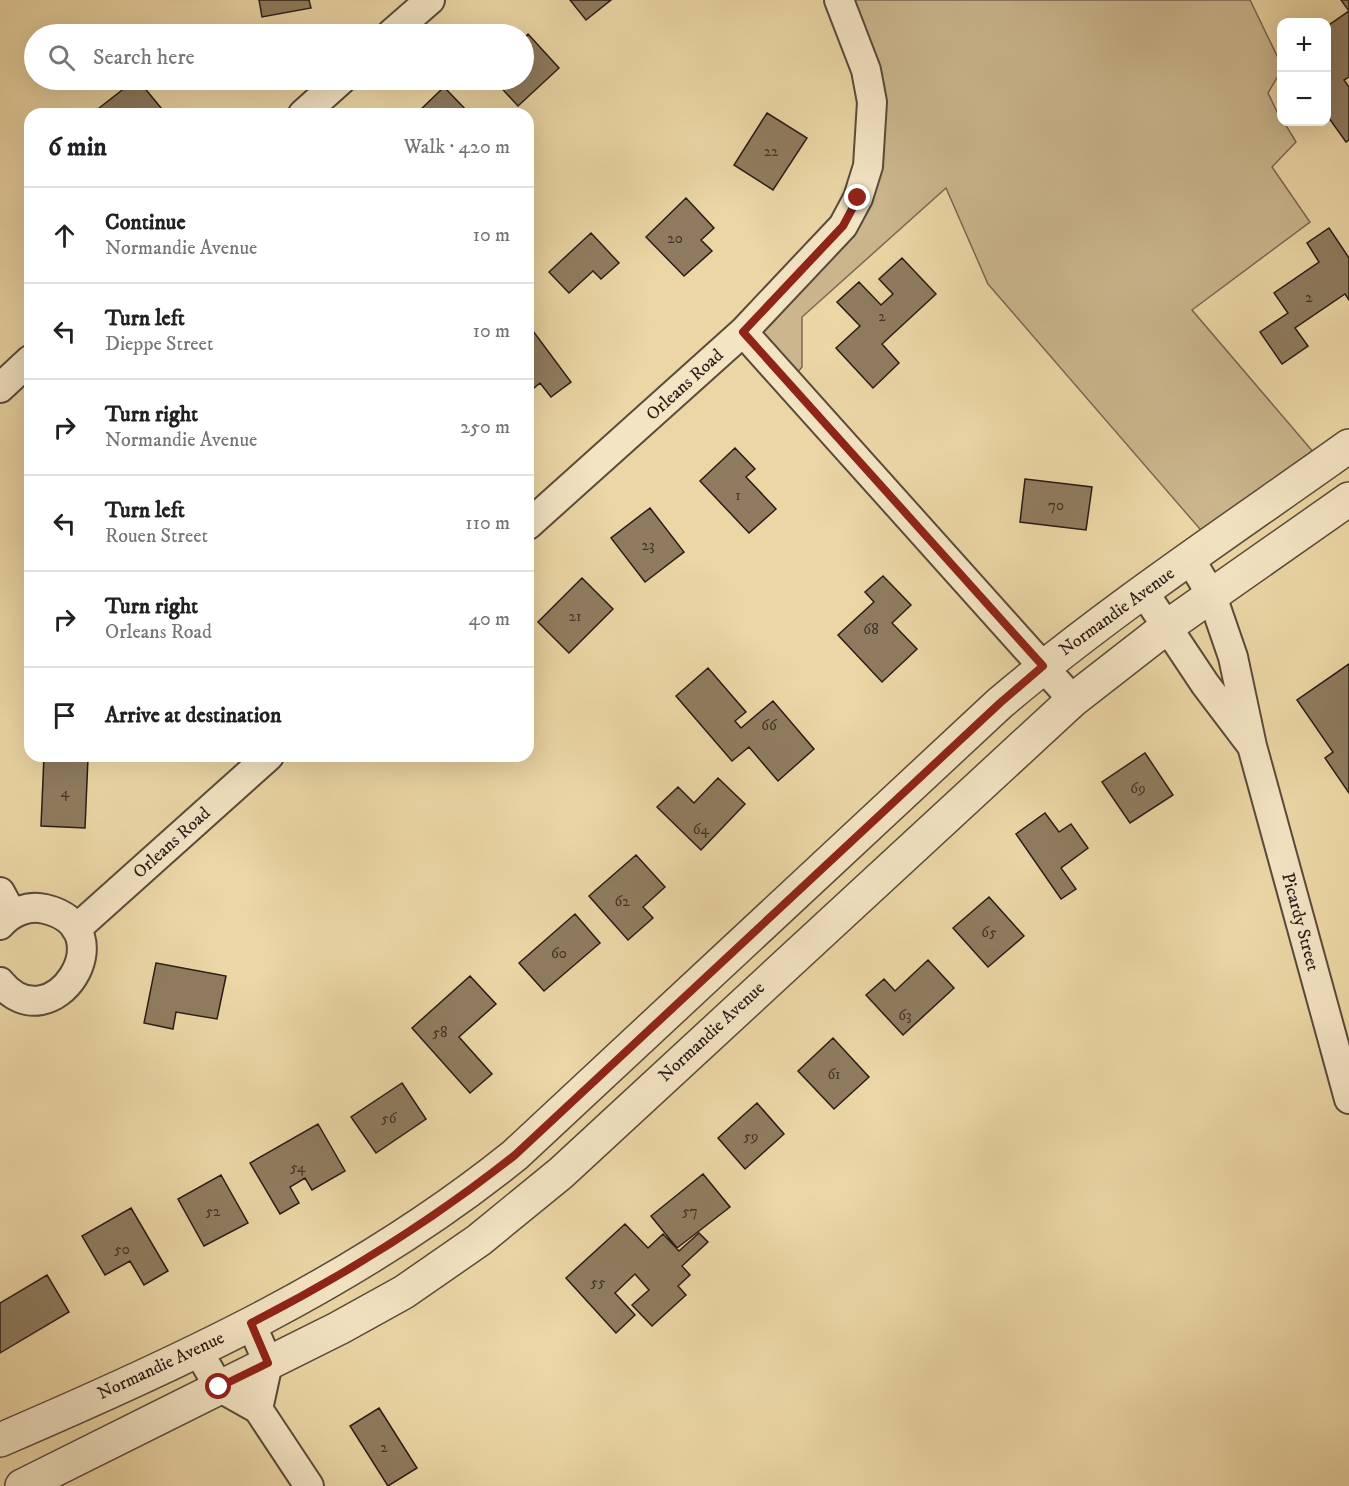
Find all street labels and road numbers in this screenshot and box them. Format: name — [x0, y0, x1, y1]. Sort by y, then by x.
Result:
street label: Orleans Road — [642, 345, 728, 425]
street label: Normandie Avenue — [1055, 563, 1179, 661]
street label: Orleans Road — [129, 803, 215, 883]
street label: Picardy Street — [1276, 870, 1324, 974]
street label: Normandie Avenue — [654, 977, 770, 1087]
street label: Normandie Avenue — [94, 1327, 228, 1405]

